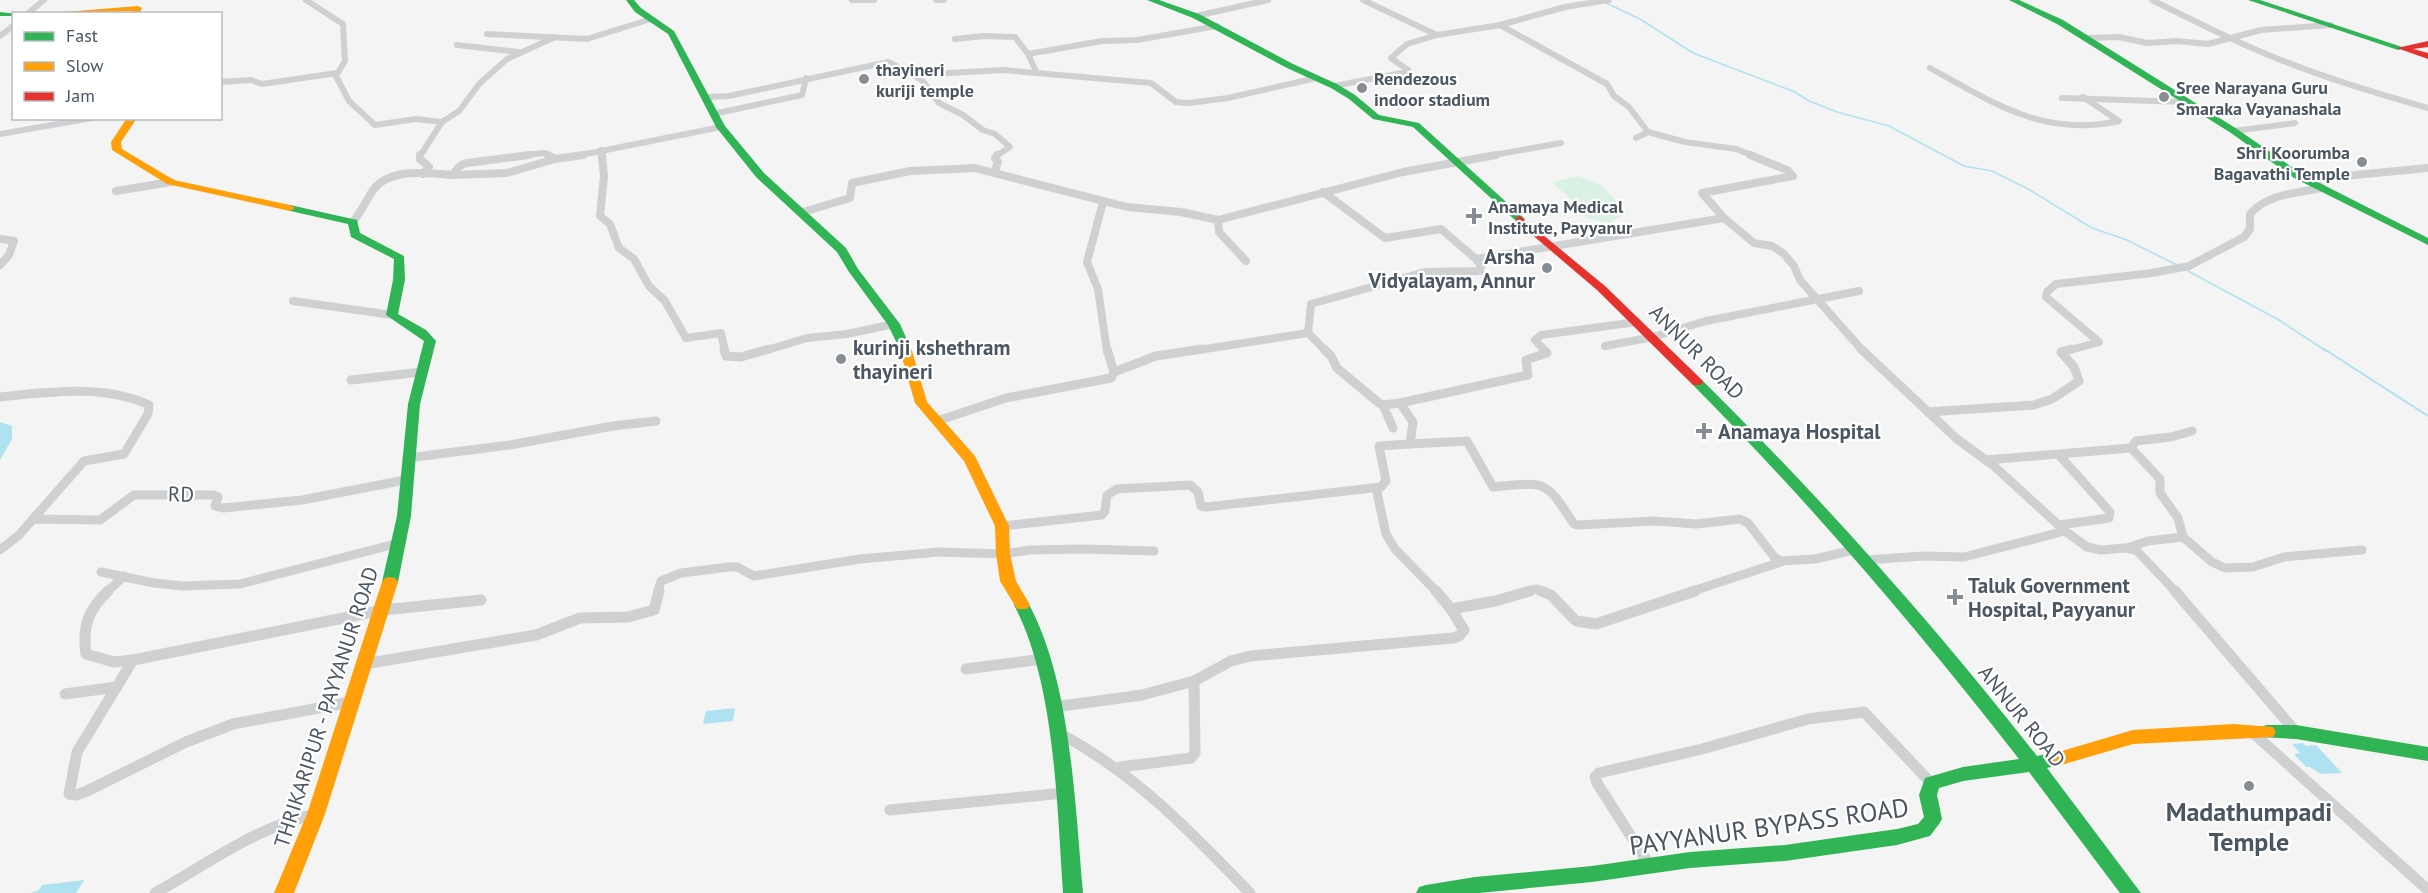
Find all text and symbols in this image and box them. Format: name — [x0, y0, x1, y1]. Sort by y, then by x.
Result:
legend — [12, 12, 222, 120]
text: Fast — [66, 24, 98, 47]
text: Slow — [66, 54, 104, 77]
place label: thayineri kuriji temple — [876, 58, 974, 102]
place label: Rendezous indoor stadium — [1374, 67, 1490, 111]
marker: thayineri kuriji temple — [857, 72, 871, 86]
place label: Sree Narayana Guru Smaraka Vayanashala — [2176, 76, 2342, 120]
marker: Rendezous indoor stadium — [1355, 81, 1369, 95]
text: Jam — [65, 84, 95, 107]
marker: Sree Narayana Guru Smaraka Vayanashala — [2157, 90, 2171, 104]
place label: Shri Koorumba Bagavathi Temple — [2214, 141, 2350, 185]
marker: Shri Koorumba Bagavathi Temple — [2355, 155, 2369, 169]
place label: Anamaya Medical Institute, Payyanur — [1488, 195, 1633, 239]
marker: Anamaya Medical Institute, Payyanur — [1465, 207, 1483, 225]
place label: Arsha Vidyalayam, Annur — [1367, 243, 1536, 294]
marker: Arsha Vidyalayam, Annur — [1540, 261, 1554, 275]
street label: ANNUR ROAD — [1644, 299, 1750, 405]
place label: kurinji kshethram thayineri — [853, 334, 1010, 385]
marker: kurinji kshethram thayineri — [834, 352, 848, 366]
place label: Anamaya Hospital — [1718, 418, 1881, 445]
marker: Anamaya Hospital — [1695, 422, 1713, 440]
street label: RD — [168, 480, 194, 508]
street label: THRIKARIPUR - PAYYANUR ROAD — [268, 563, 384, 851]
place label: Taluk Government Hospital, Payyanur — [1968, 572, 2136, 623]
marker: Taluk Government Hospital, Payyanur — [1946, 588, 1964, 606]
street label: ANNUR ROAD — [1973, 659, 2071, 773]
marker: Madathumpadi Temple — [2242, 779, 2256, 793]
street label: PAYYANUR BYPASS ROAD — [1627, 790, 1911, 862]
place label: Madathumpadi Temple — [2166, 795, 2332, 858]

